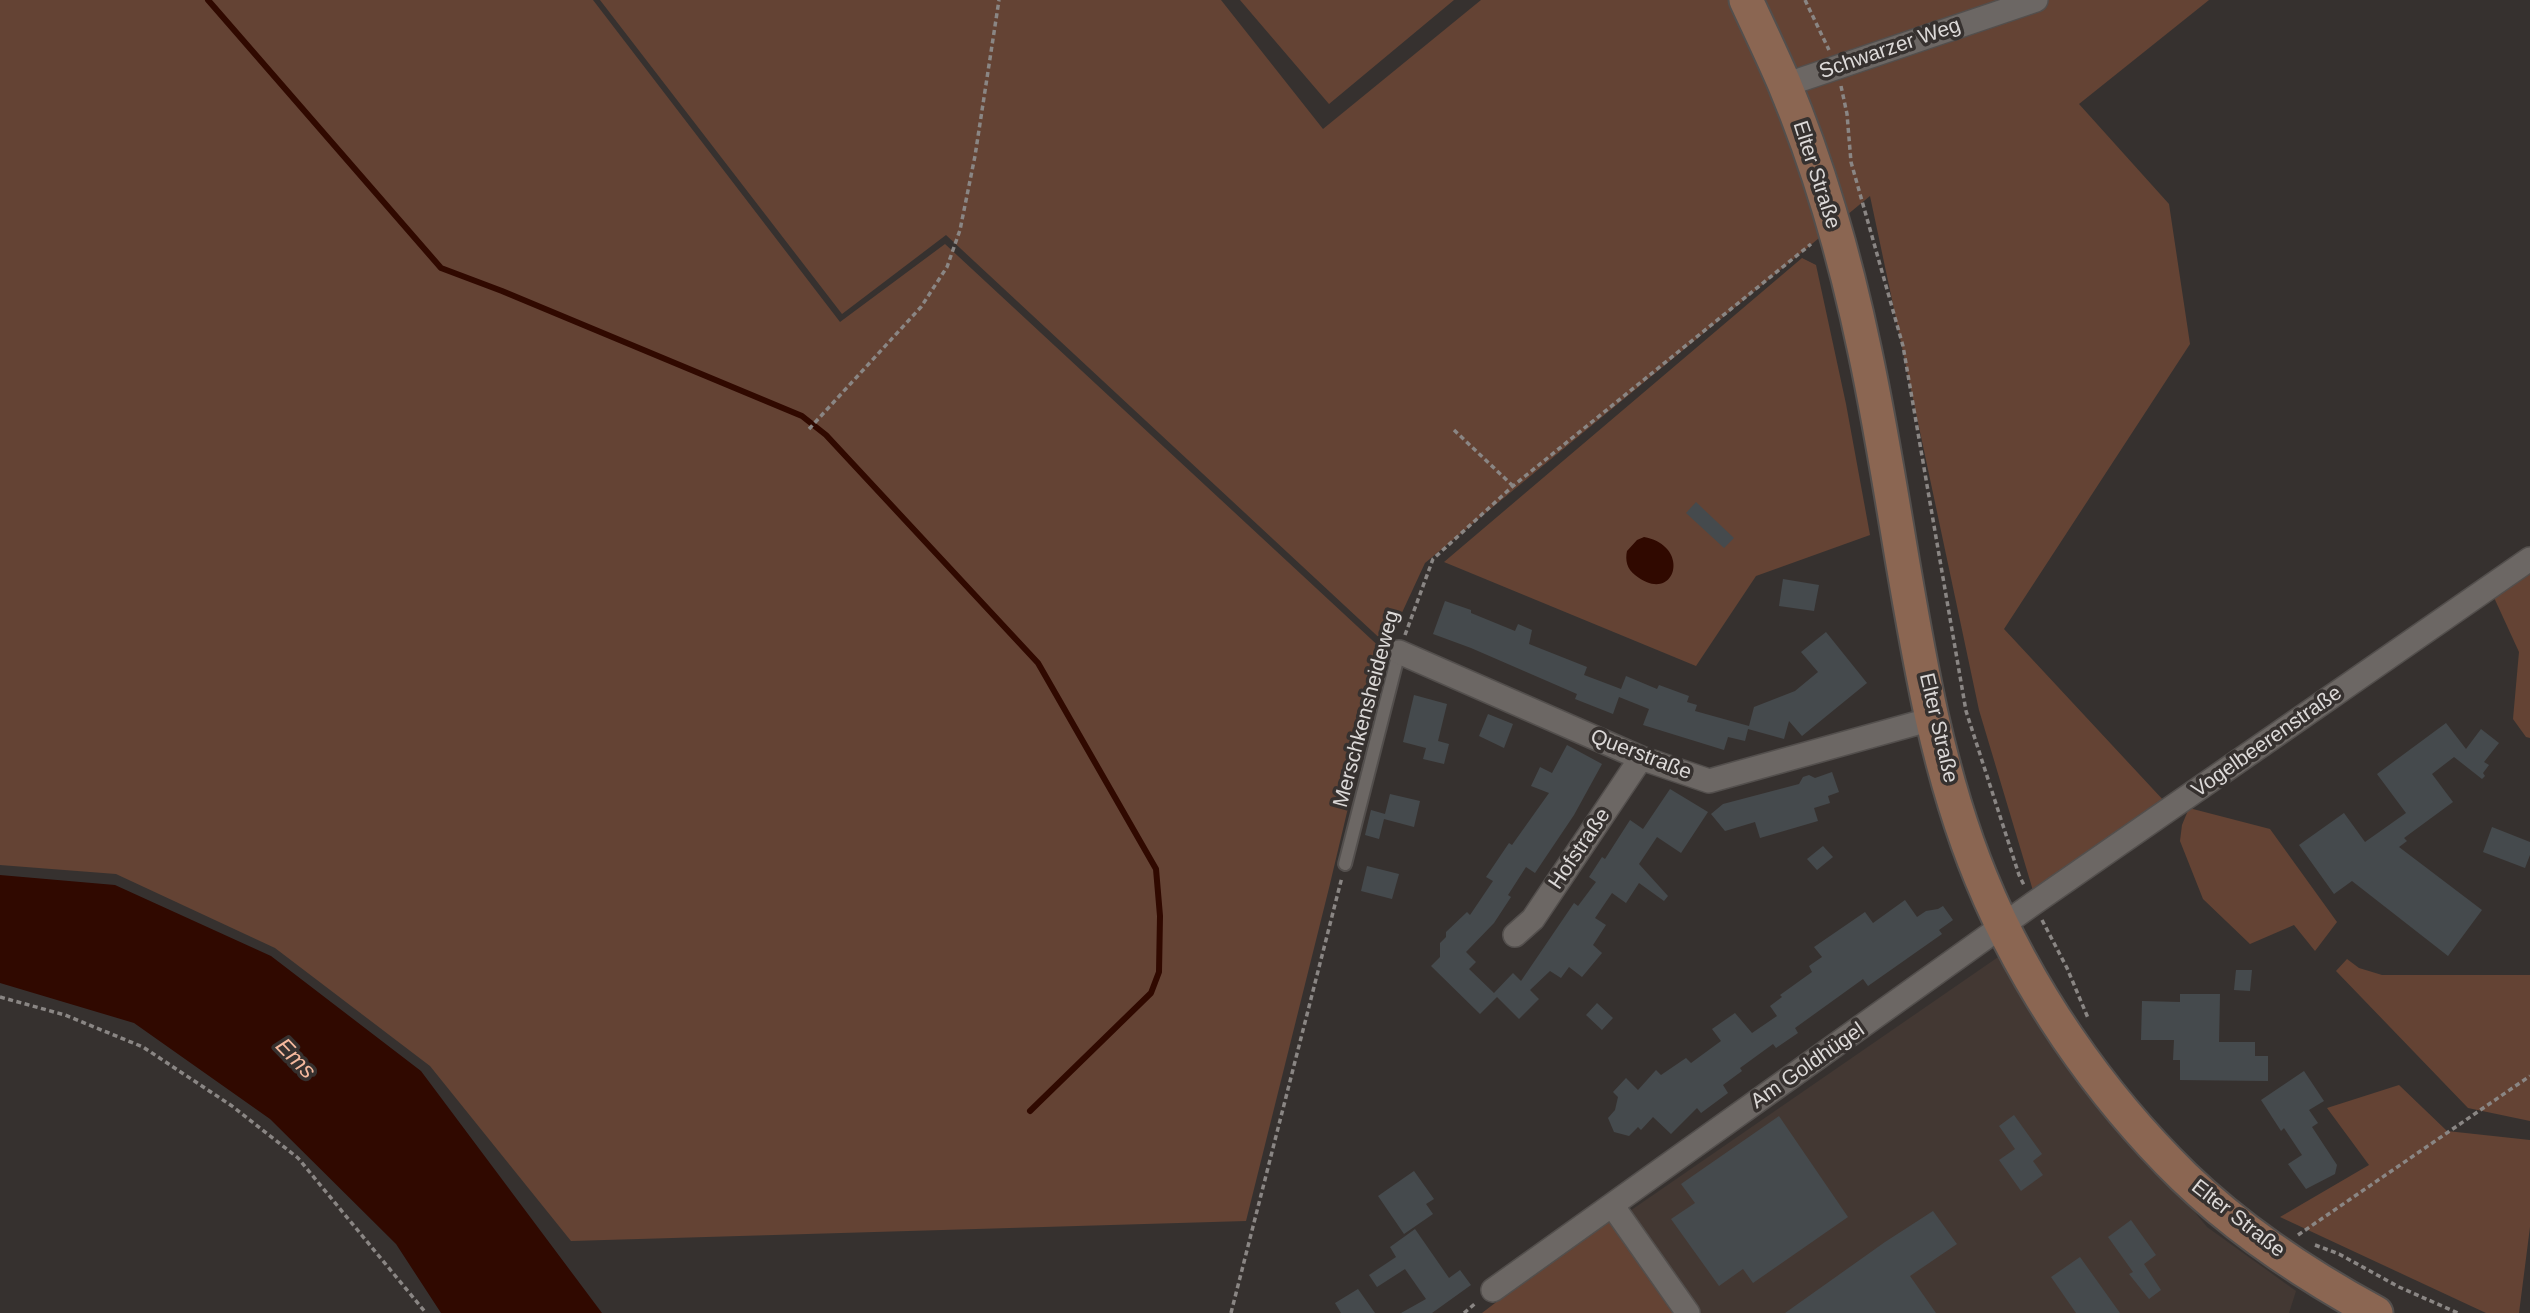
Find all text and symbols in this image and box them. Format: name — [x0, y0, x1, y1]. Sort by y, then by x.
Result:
street label: Schwarzer Weg — [1816, 13, 1964, 85]
street label: Elter Straße — [1787, 118, 1845, 232]
street label: Merschkensheideweg — [1329, 608, 1405, 810]
street label: Elter Straße — [1913, 671, 1963, 785]
street label: Vogelbeerenstraße — [2187, 681, 2347, 803]
street label: Querstraße — [1587, 724, 1695, 786]
street label: Hofstraße — [1544, 804, 1616, 894]
street label: Am Goldhügel — [1746, 1018, 1870, 1114]
water label: Ems — [269, 1033, 321, 1085]
street label: Elter Straße — [2186, 1175, 2290, 1263]

